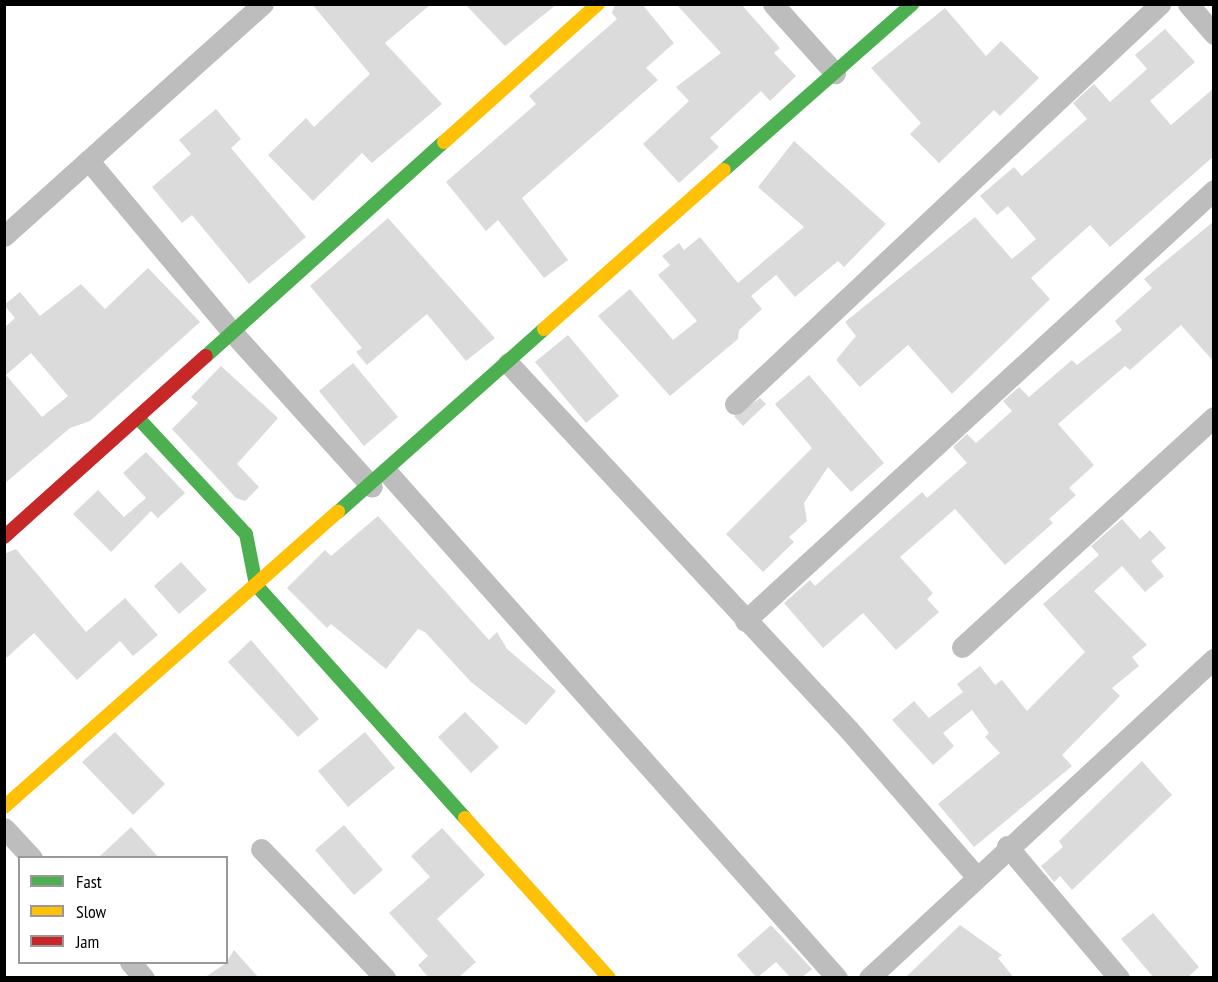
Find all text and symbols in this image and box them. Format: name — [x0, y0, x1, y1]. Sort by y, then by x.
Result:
legend — [18, 856, 228, 964]
text: Fast — [76, 870, 102, 893]
text: Slow — [76, 900, 106, 923]
text: Jam — [76, 930, 99, 953]

